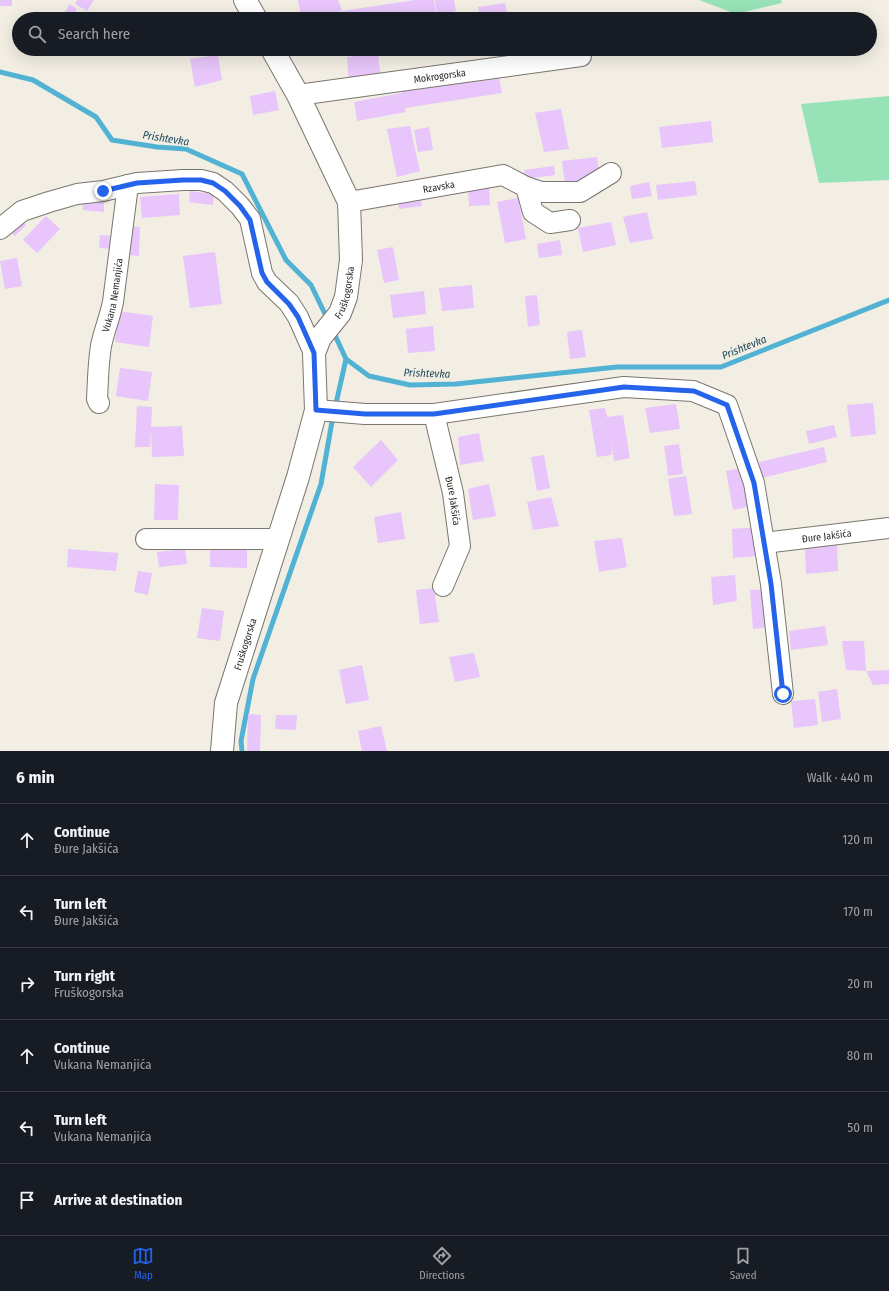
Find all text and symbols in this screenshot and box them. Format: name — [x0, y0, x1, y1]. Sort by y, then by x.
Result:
search box — [12, 12, 877, 56]
icon: search — [26, 23, 48, 45]
text: Search here — [58, 25, 130, 43]
street label: Mokrogorska — [413, 67, 467, 86]
water label: Prishtevka — [142, 128, 190, 149]
street label: Rzavska — [422, 179, 456, 196]
route end — [94, 182, 112, 200]
street label: Vukana Nemanjića — [100, 257, 126, 334]
street label: Fruškogorska — [332, 266, 357, 322]
water label: Prishtevka — [720, 333, 769, 362]
water label: Prishtevka — [403, 366, 451, 381]
street label: Đure Jakšića — [442, 475, 462, 526]
street label: Đure Jakšića — [801, 528, 852, 545]
street label: Fruškogorska — [232, 617, 260, 672]
route start — [774, 685, 792, 703]
text: 6 min — [16, 767, 55, 788]
text: Walk · 440 m — [807, 770, 873, 785]
text: Continue — [54, 823, 110, 841]
icon: ahead — [16, 829, 38, 851]
text: 120 m — [842, 832, 873, 847]
text: Đure Jakšića — [54, 841, 119, 856]
text: Turn left — [54, 895, 107, 913]
icon: left — [16, 901, 38, 923]
text: 170 m — [843, 904, 873, 919]
text: Đure Jakšića — [54, 913, 119, 928]
text: Turn right — [54, 967, 115, 985]
icon: right — [16, 973, 38, 995]
text: 20 m — [847, 976, 873, 991]
text: Fruškogorska — [54, 985, 124, 1000]
text: Continue — [54, 1039, 110, 1057]
icon: ahead — [16, 1045, 38, 1067]
text: 80 m — [847, 1048, 873, 1063]
text: Vukana Nemanjića — [54, 1057, 152, 1072]
text: Turn left — [54, 1111, 107, 1129]
icon: left — [16, 1117, 38, 1139]
text: 50 m — [847, 1120, 873, 1135]
text: Vukana Nemanjića — [54, 1129, 152, 1144]
icon: arrive — [16, 1189, 38, 1211]
text: Arrive at destination — [54, 1191, 182, 1209]
tab: Map — [132, 1245, 154, 1282]
tab: Directions — [419, 1245, 465, 1282]
tab: Saved — [730, 1245, 757, 1282]

